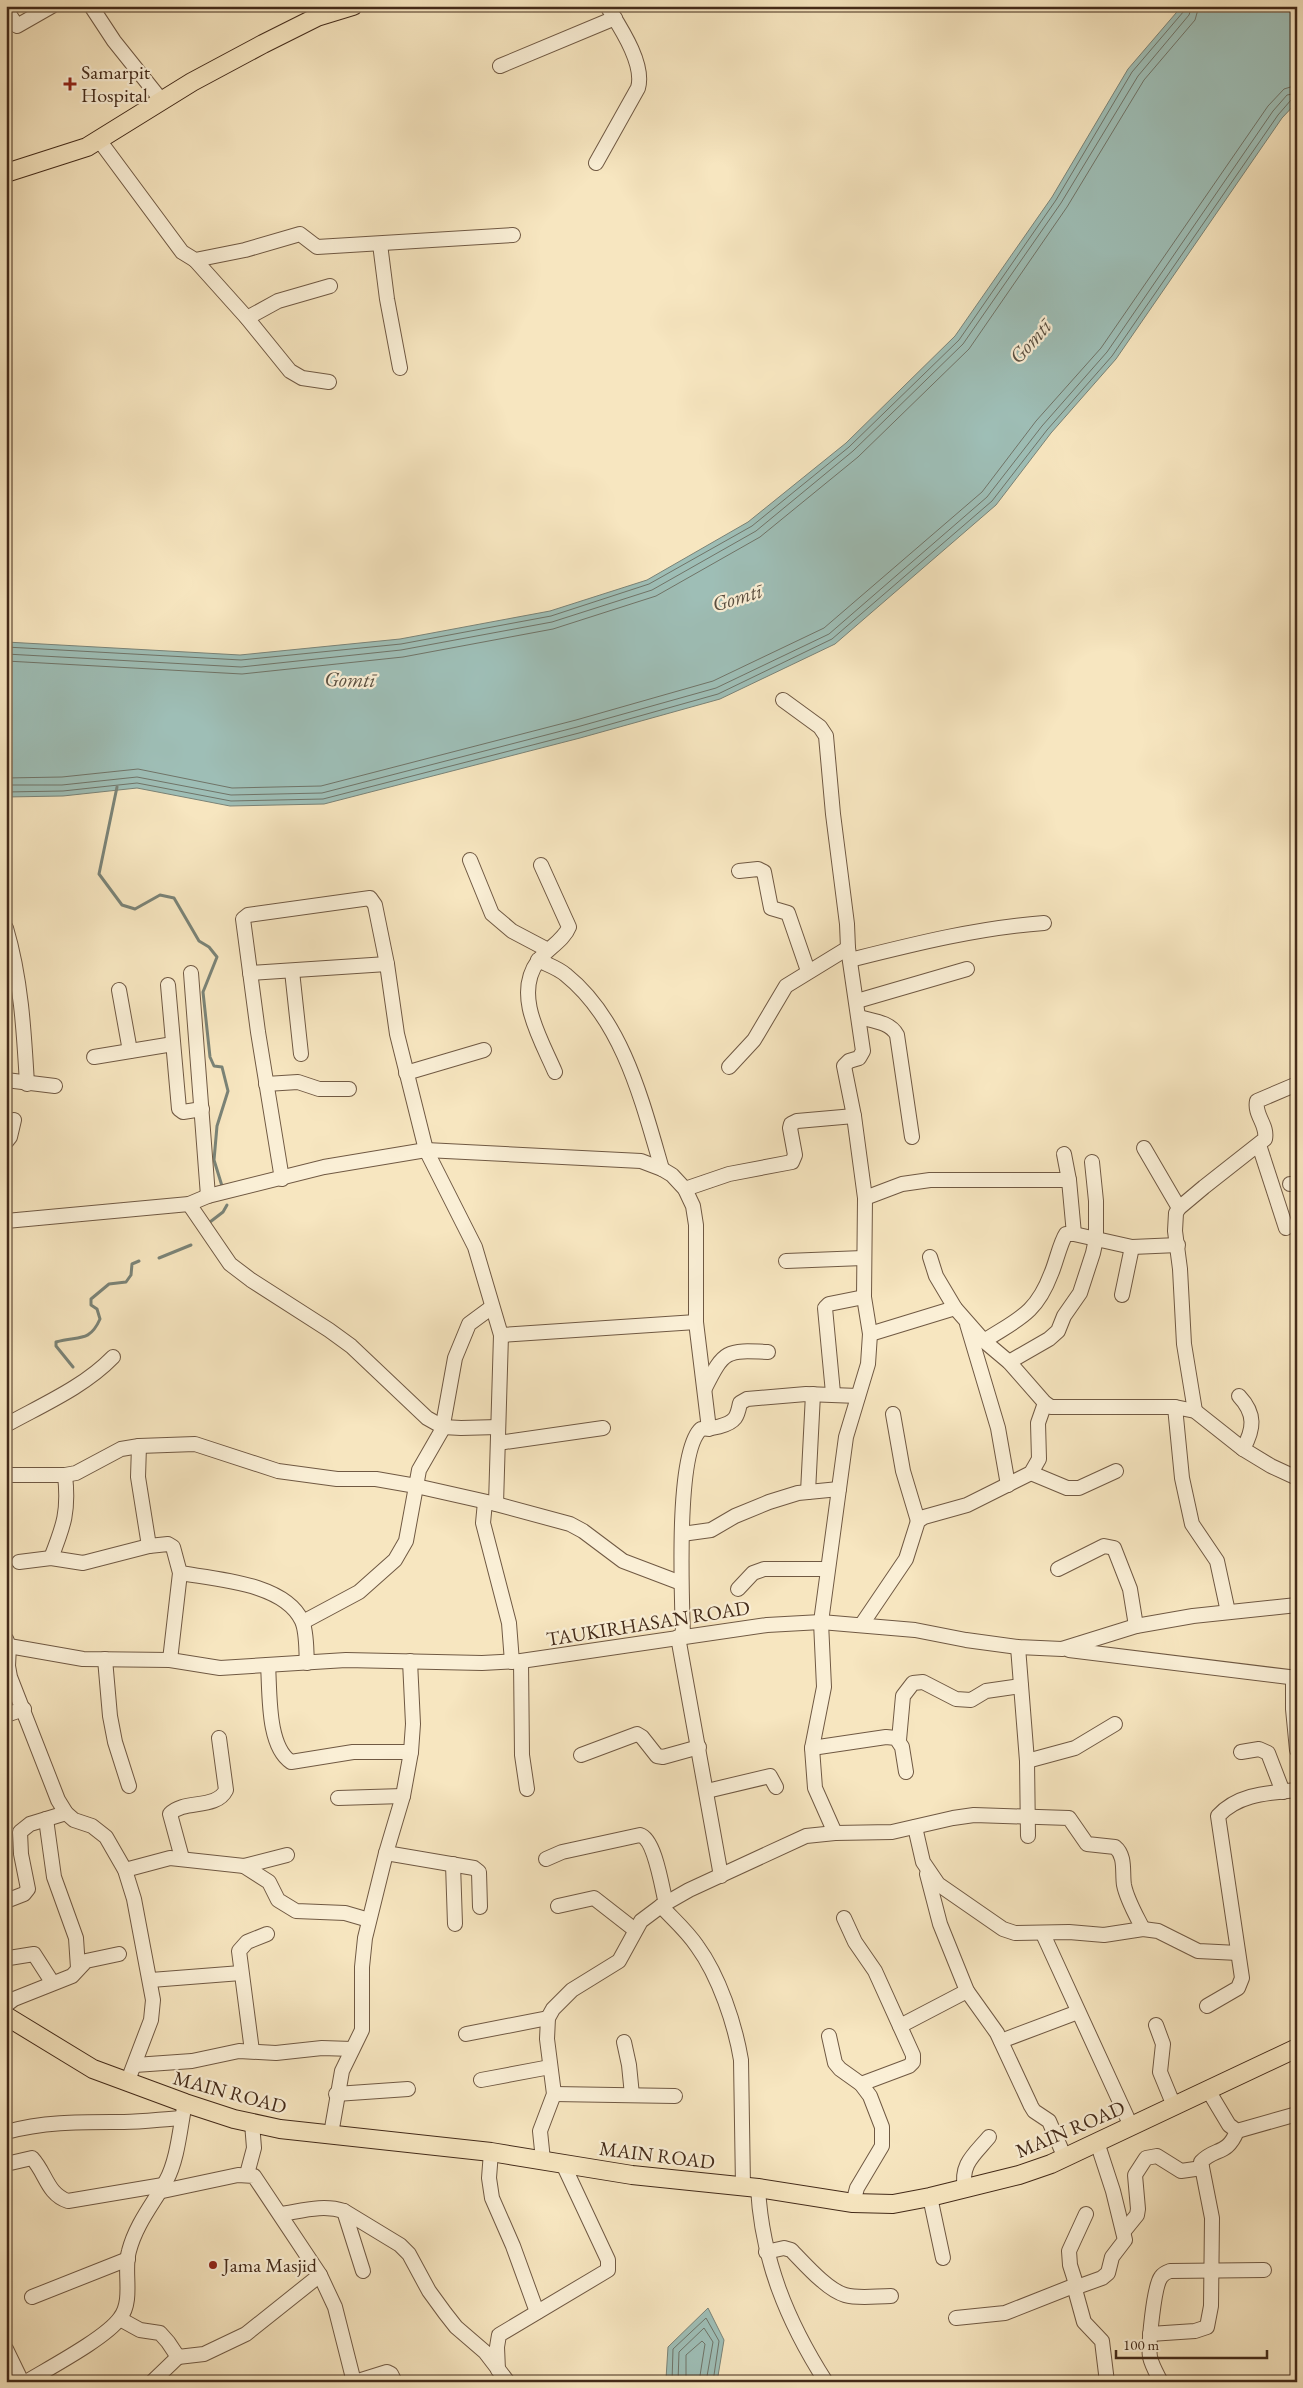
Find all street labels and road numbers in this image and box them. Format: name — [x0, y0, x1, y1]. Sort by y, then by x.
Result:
street label: TAUKIRHASAN ROAD — [544, 1594, 752, 1652]
street label: MAIN ROAD — [170, 2064, 290, 2120]
street label: MAIN ROAD — [1011, 2094, 1129, 2164]
street label: MAIN ROAD — [598, 2135, 716, 2175]

